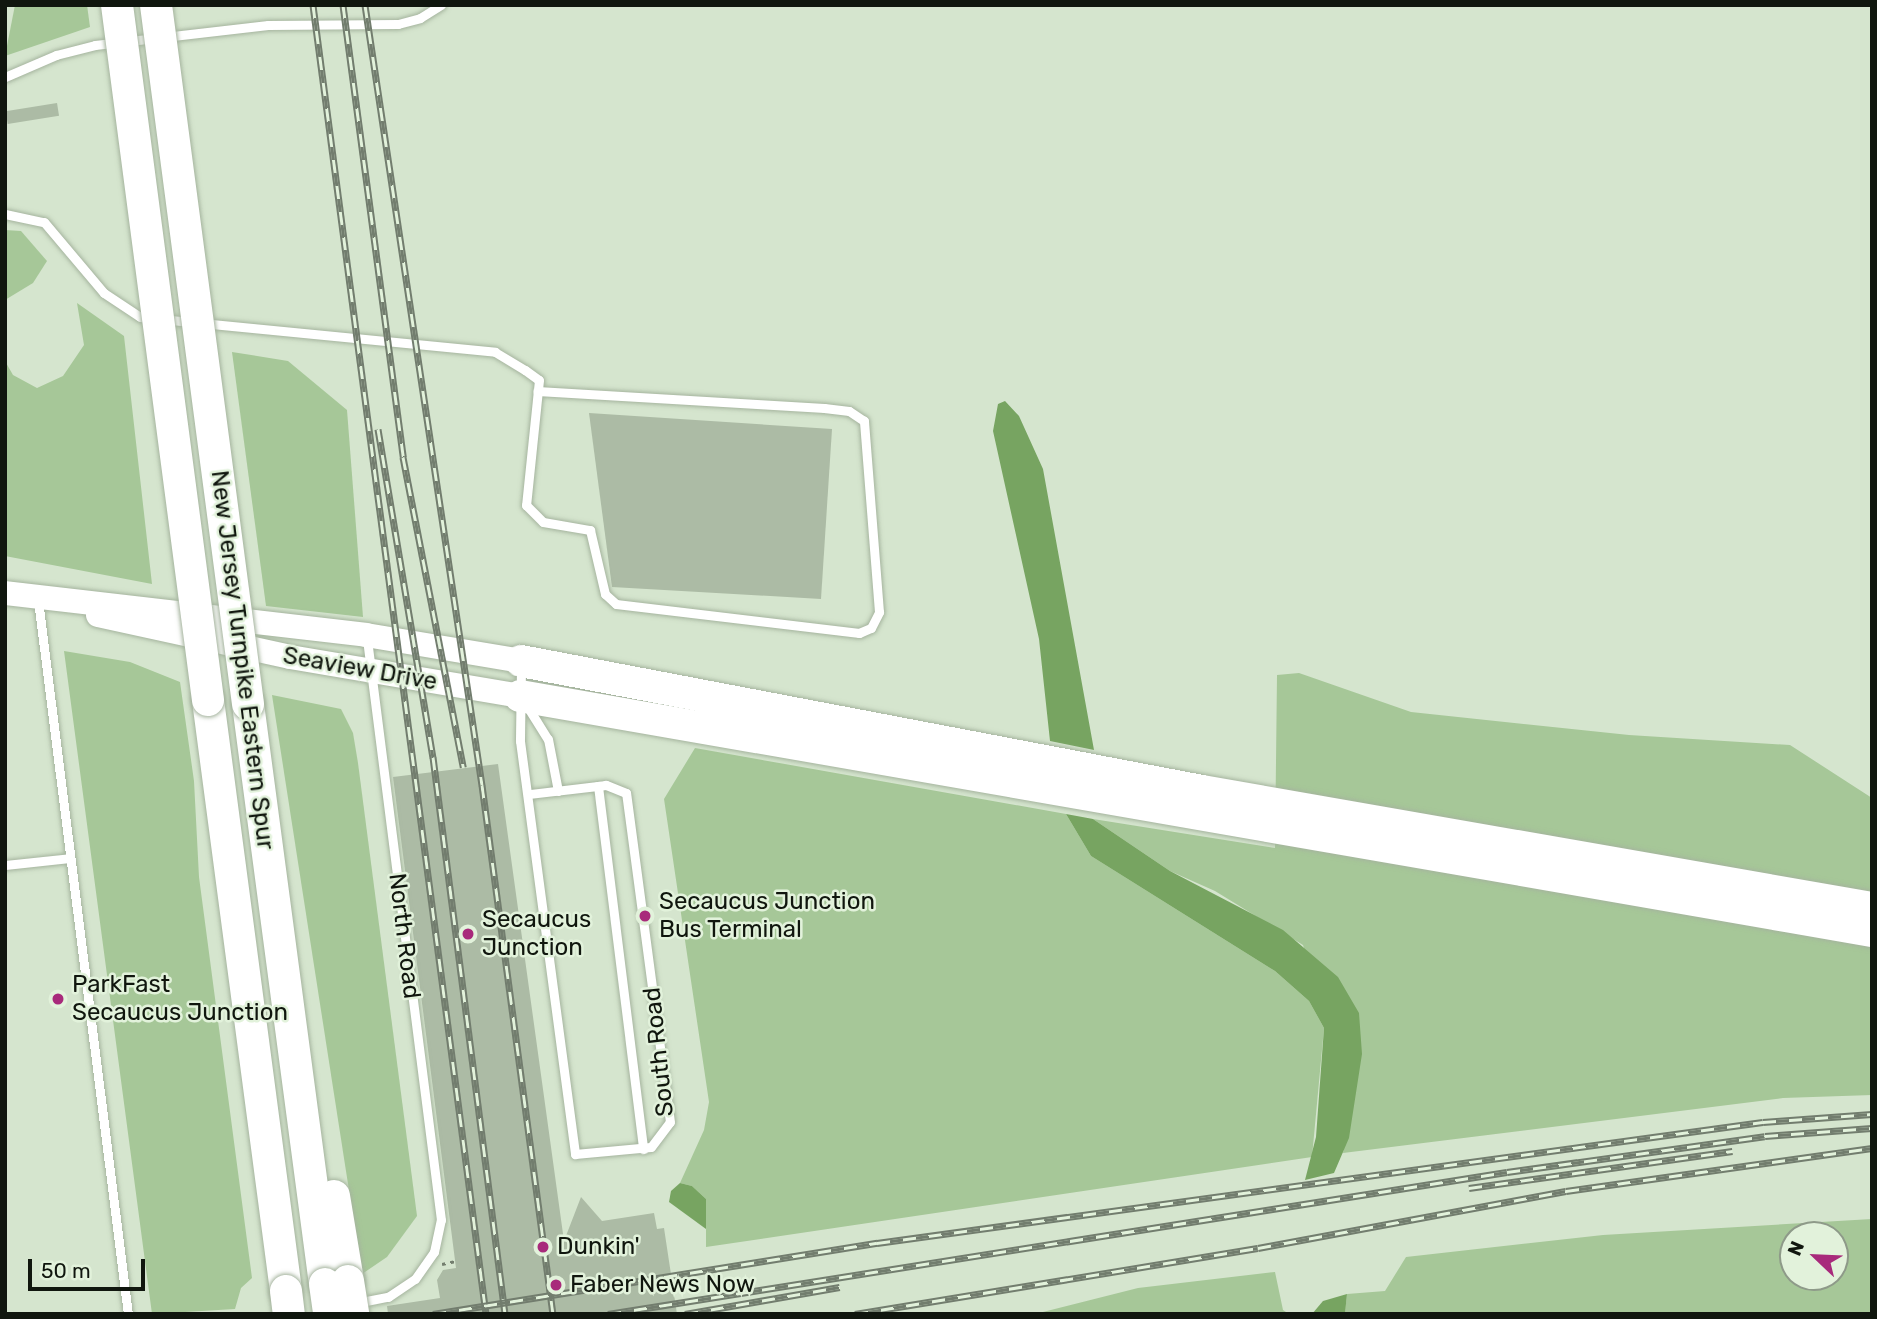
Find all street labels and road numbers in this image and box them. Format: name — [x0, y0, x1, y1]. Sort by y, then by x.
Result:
street label: New Jersey Turnpike Eastern Spur — [204, 468, 280, 852]
street label: Seaview Drive — [280, 641, 440, 697]
street label: North Road — [382, 872, 426, 1000]
street label: South Road — [638, 986, 680, 1118]

